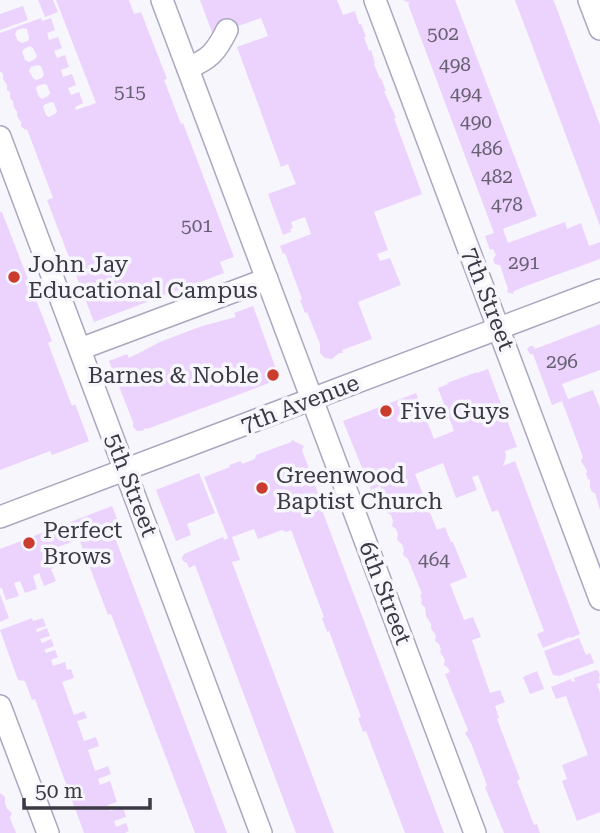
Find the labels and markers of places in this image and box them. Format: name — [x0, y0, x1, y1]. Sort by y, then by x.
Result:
place label: John Jay Educational Campus — [28, 251, 258, 304]
marker: John Jay Educational Campus — [6, 269, 22, 285]
place label: Barnes & Noble — [88, 362, 259, 389]
marker: Barnes & Noble — [265, 367, 281, 383]
place label: Five Guys — [400, 398, 510, 425]
marker: Five Guys — [378, 403, 394, 419]
place label: Greenwood Baptist Church — [276, 462, 443, 515]
marker: Greenwood Baptist Church — [254, 480, 270, 496]
place label: Perfect Brows — [43, 517, 123, 570]
marker: Perfect Brows — [21, 535, 37, 551]

